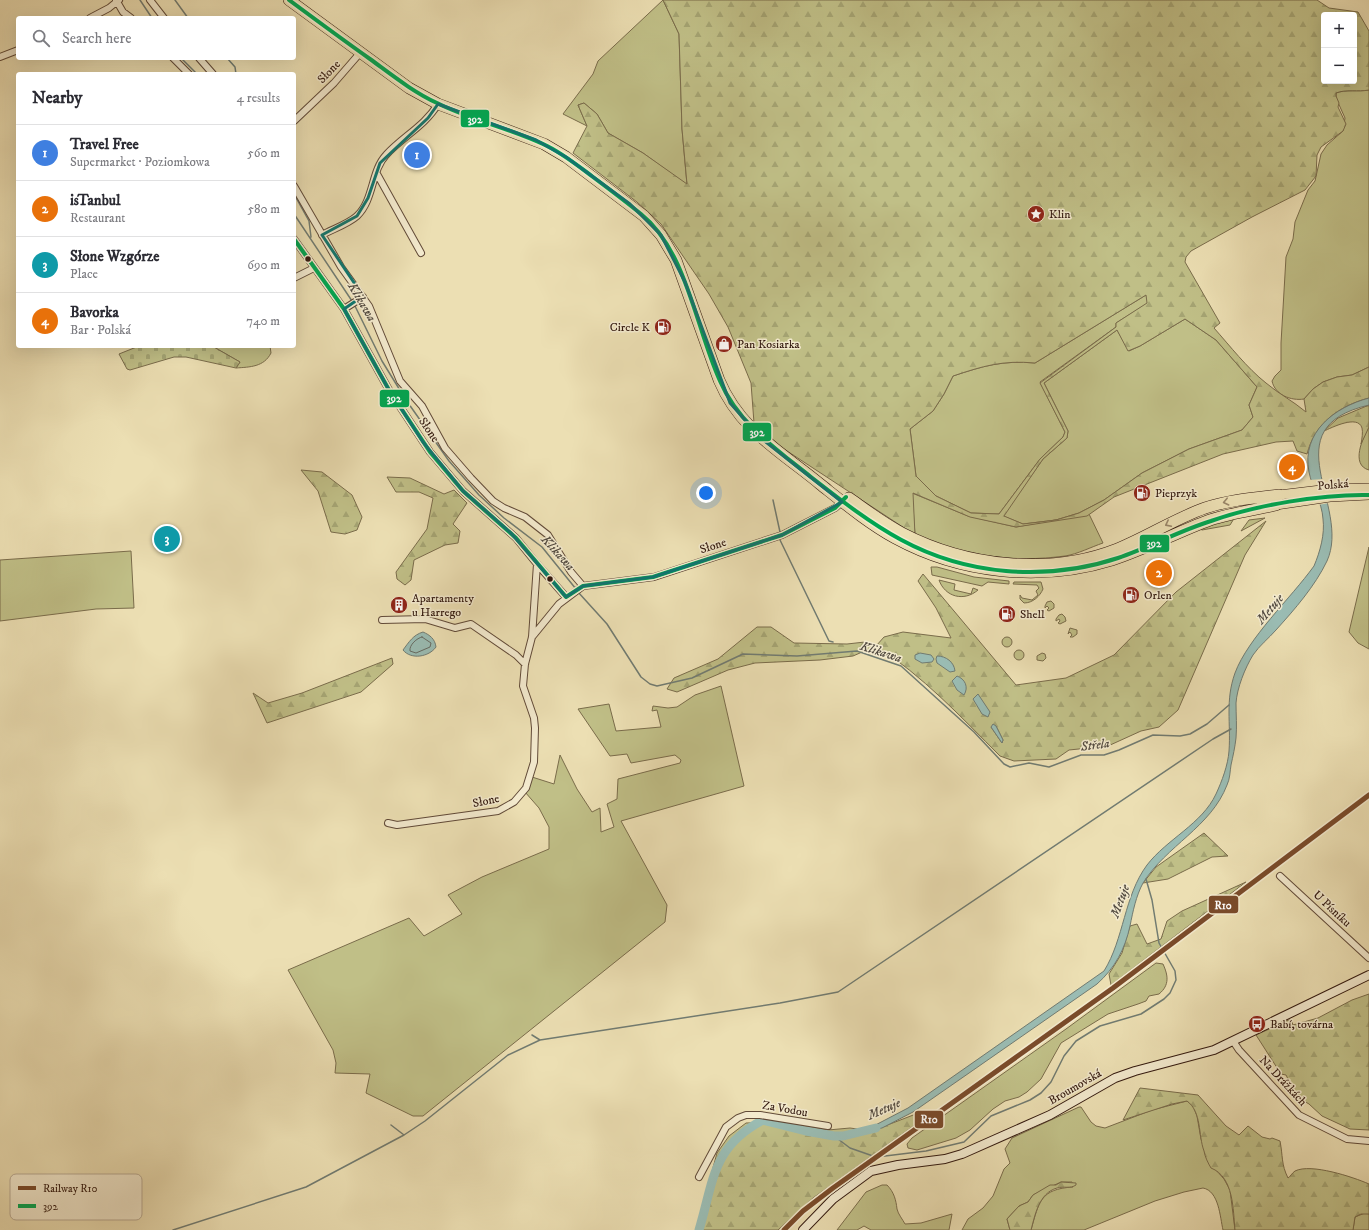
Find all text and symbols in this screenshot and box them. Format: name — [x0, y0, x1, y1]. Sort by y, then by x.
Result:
map controls — [1321, 12, 1357, 84]
button: + — [1321, 12, 1357, 48]
search box — [16, 16, 296, 60]
icon: search — [30, 27, 52, 49]
text: Search here — [62, 29, 131, 48]
button: − — [1321, 48, 1357, 84]
street label: Słone — [314, 57, 344, 87]
text: Nearby — [32, 87, 82, 109]
text: 4 results — [237, 90, 280, 106]
line badge: 392 — [460, 109, 490, 128]
text: 392 — [468, 113, 483, 127]
text: Travel Free — [70, 135, 139, 154]
pin: 1 — [404, 140, 430, 170]
text: 1 — [43, 145, 47, 161]
text: 560 m — [247, 145, 280, 161]
text: Supermarket · Poziomkowa — [70, 154, 210, 170]
text: isTanbul — [70, 191, 120, 210]
text: 2 — [42, 201, 48, 217]
text: 580 m — [248, 201, 280, 217]
place icon: Klin — [1026, 204, 1046, 224]
place label: Klin — [1049, 207, 1071, 222]
text: Restaurant — [70, 210, 126, 226]
text: Słone Wzgórze — [70, 247, 159, 266]
unlabelled marker — [303, 254, 313, 264]
text: 3 — [43, 257, 47, 273]
text: 690 m — [247, 257, 280, 273]
text: Place — [70, 266, 98, 282]
water label: Klikawa — [344, 279, 380, 325]
text: Bavorka — [70, 303, 119, 322]
text: 4 — [41, 313, 49, 329]
text: 740 m — [246, 313, 280, 329]
fuel station icon: Circle K — [653, 317, 673, 337]
place label: Circle K — [610, 320, 651, 335]
text: Bar · Polská — [70, 322, 131, 338]
shop icon: Pan Kosiarka — [714, 334, 734, 354]
place label: Pan Kosiarka — [737, 337, 801, 352]
line badge: 392 — [379, 389, 410, 408]
text: 392 — [387, 392, 402, 406]
street label: Słone — [415, 415, 443, 445]
line badge: 392 — [742, 422, 772, 442]
text: 392 — [750, 426, 765, 440]
pin: 4 — [1279, 452, 1305, 482]
street label: Polská — [1317, 476, 1350, 494]
your location — [696, 483, 716, 503]
fuel station icon: Pieprzyk — [1132, 483, 1152, 503]
place label: Pieprzyk — [1155, 486, 1197, 501]
one-way arrow — [1222, 498, 1229, 506]
one-way arrow — [1165, 519, 1173, 527]
pin: 3 — [154, 524, 180, 554]
water label: Klikawa — [537, 531, 578, 574]
line badge: 392 — [1139, 534, 1170, 553]
street label: Słone — [698, 535, 728, 557]
text: 392 — [1147, 537, 1162, 551]
pin: 2 — [1146, 558, 1172, 588]
unlabelled marker — [545, 574, 555, 584]
fuel station icon: Orlen — [1121, 585, 1141, 605]
place label: Orlen — [1144, 588, 1172, 603]
water label: Metuje — [1252, 590, 1288, 628]
place label: Apartamenty u Harrego — [412, 591, 474, 620]
building icon: Apartamenty u Harrego — [389, 595, 409, 615]
fuel station icon: Shell — [997, 604, 1017, 624]
place label: Shell — [1020, 607, 1045, 622]
water label: Klikawa — [857, 637, 904, 666]
water label: Střela — [1078, 735, 1111, 755]
street label: Słone — [471, 791, 501, 811]
water label: Metuje — [1106, 882, 1134, 921]
street label: U Písníku — [1310, 888, 1354, 931]
line badge: R10 — [1208, 895, 1239, 914]
text: R10 — [1214, 899, 1232, 913]
bus stop icon: Babí, továrna — [1247, 1014, 1267, 1034]
place label: Babí, továrna — [1270, 1017, 1334, 1032]
street label: Na Drážkách — [1256, 1053, 1311, 1110]
street label: Broumovská — [1046, 1065, 1105, 1108]
water label: Metuje — [864, 1094, 903, 1124]
street label: Za Vodou — [761, 1098, 809, 1120]
line badge: R10 — [914, 1110, 944, 1129]
text: R10 — [920, 1113, 938, 1127]
legend — [10, 1174, 142, 1220]
text: Railway R10 — [43, 1182, 98, 1196]
text: 392 — [43, 1200, 59, 1214]

